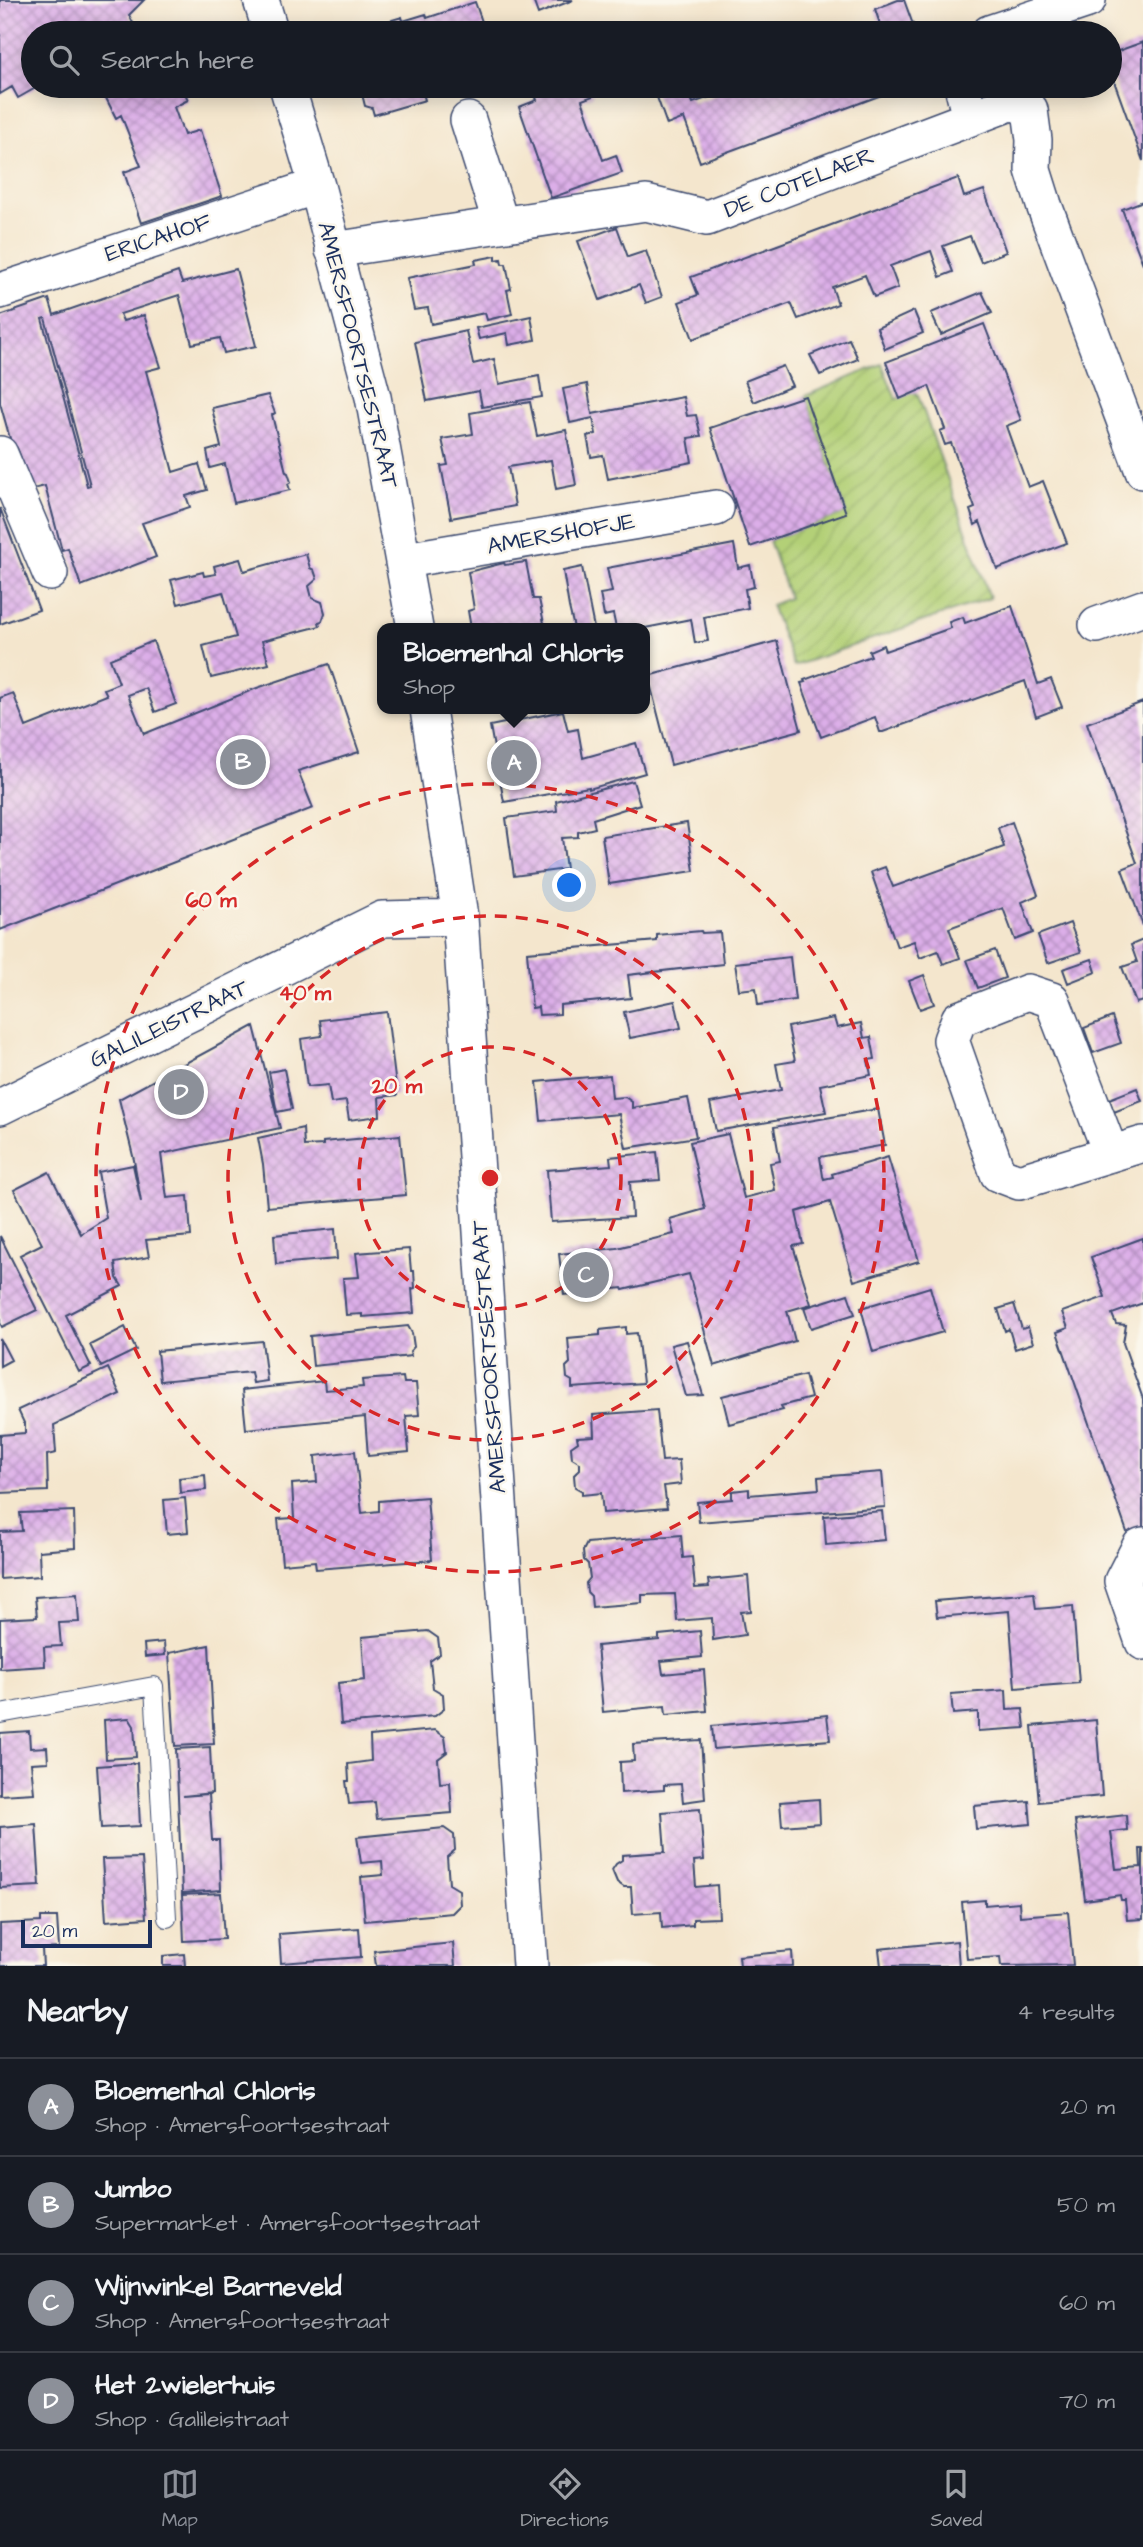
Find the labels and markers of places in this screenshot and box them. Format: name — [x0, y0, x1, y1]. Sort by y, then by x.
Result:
pin: B — [220, 736, 266, 788]
pin: A — [491, 737, 537, 789]
pin: D — [158, 1066, 204, 1118]
centre of rings — [478, 1166, 502, 1190]
pin: C — [563, 1249, 609, 1301]

